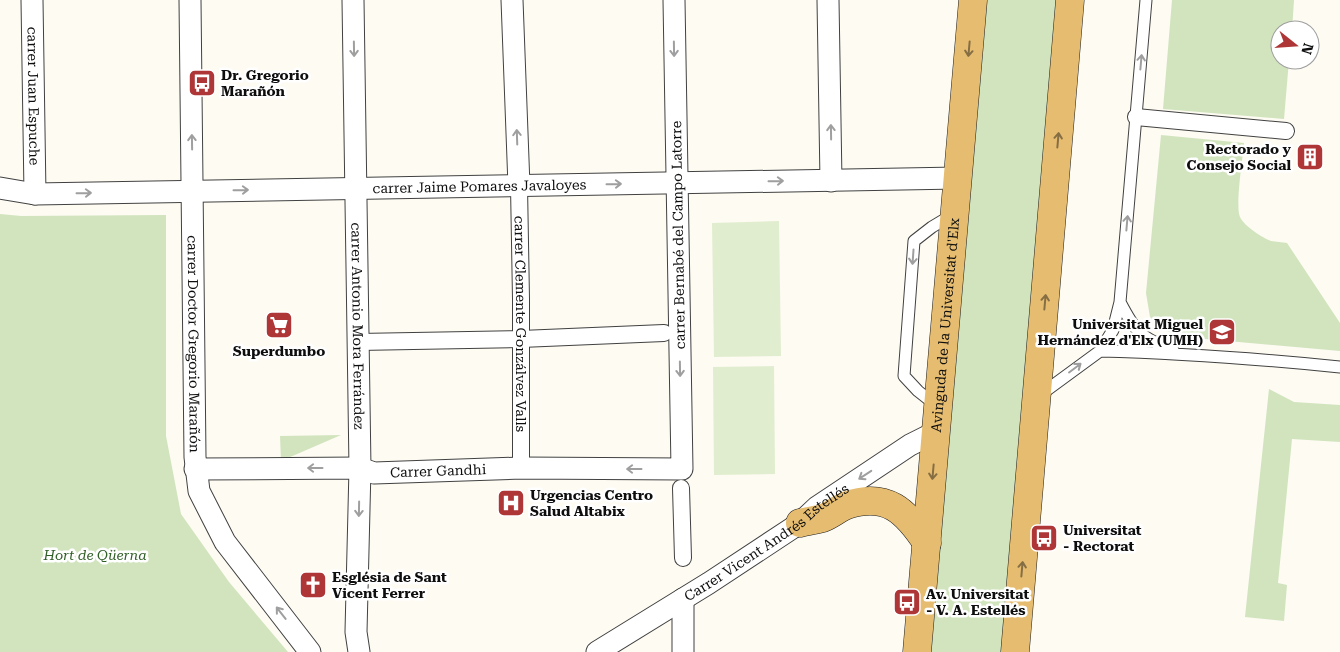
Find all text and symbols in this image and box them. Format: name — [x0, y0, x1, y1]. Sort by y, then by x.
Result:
north arrow — [1270, 20, 1320, 70]
street label: carrer Juan Espuche — [24, 27, 43, 166]
one-way arrow — [349, 40, 359, 56]
one-way arrow — [669, 40, 679, 56]
one-way arrow — [965, 40, 974, 56]
text: N — [1298, 41, 1317, 57]
one-way arrow — [1136, 54, 1146, 70]
place label: Dr. Gregorio Marañón — [221, 67, 309, 99]
bus stop icon: Dr. Gregorio Marañón — [187, 68, 217, 98]
street label: carrer Bernabé del Campo Latorre — [668, 120, 688, 349]
one-way arrow — [826, 124, 835, 140]
one-way arrow — [513, 129, 522, 145]
one-way arrow — [1053, 132, 1063, 148]
one-way arrow — [187, 134, 197, 150]
place label: Rectorado y Consejo Social — [1187, 141, 1292, 173]
building icon: Rectorado y Consejo Social — [1295, 142, 1325, 172]
street label: carrer Jaime Pomares Javaloyes — [372, 176, 587, 196]
one-way arrow — [768, 177, 784, 186]
one-way arrow — [605, 179, 621, 189]
one-way arrow — [232, 185, 249, 195]
one-way arrow — [76, 188, 92, 198]
street label: carrer Clemente Gonzálvez Valls — [512, 216, 529, 433]
one-way arrow — [1122, 216, 1132, 232]
street label: Avinguda de la Universitat d'Elx — [928, 217, 962, 433]
street label: carrer Antonio Mora Ferrández — [348, 222, 367, 430]
street label: carrer Doctor Gregorio Marañón — [185, 235, 203, 453]
one-way arrow — [908, 249, 917, 265]
one-way arrow — [1040, 294, 1049, 310]
supermarket icon: Superdumbo — [264, 310, 294, 340]
place label: Universitat Miguel Hernández d'Elx (UMH) — [1037, 316, 1203, 348]
school or university icon: Universitat Miguel Hernández d'Elx (UMH) — [1207, 317, 1237, 347]
place label: Superdumbo — [233, 343, 325, 359]
one-way arrow — [675, 360, 685, 376]
one-way arrow — [1068, 362, 1081, 373]
street label: Carrer Gandhi — [390, 461, 487, 480]
one-way arrow — [307, 463, 323, 473]
one-way arrow — [626, 464, 642, 474]
one-way arrow — [928, 464, 938, 480]
one-way arrow — [858, 470, 872, 481]
street label: Carrer Vicent Andrés Estellés — [681, 480, 852, 604]
place label: Urgencias Centro Salud Altabix — [530, 487, 653, 519]
hospital icon: Urgencias Centro Salud Altabix — [496, 488, 526, 518]
one-way arrow — [355, 500, 364, 516]
place label: Universitat - Rectorat — [1063, 522, 1142, 554]
bus stop icon: Universitat - Rectorat — [1029, 523, 1059, 553]
park label: Hort de Qüerna — [42, 547, 147, 563]
one-way arrow — [1017, 561, 1027, 577]
place label: Església de Sant Vicent Ferrer — [332, 569, 447, 601]
church icon: Església de Sant Vicent Ferrer — [298, 570, 328, 600]
place label: Av. Universitat - V. A. Estellés — [926, 586, 1029, 618]
bus stop icon: Av. Universitat - V. A. Estellés — [892, 587, 922, 617]
one-way arrow — [275, 607, 286, 620]

